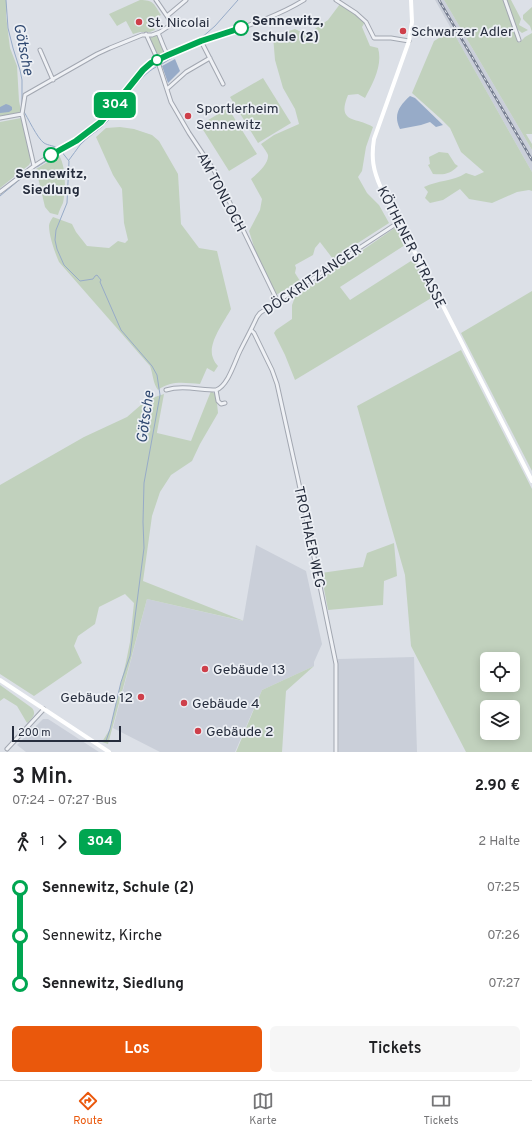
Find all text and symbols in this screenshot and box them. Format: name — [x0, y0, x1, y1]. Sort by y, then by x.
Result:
place label: Sennewitz, Schule (2) — [252, 13, 324, 46]
place label: St. Nicolai — [147, 15, 210, 32]
marker: St. Nicolai — [134, 17, 144, 27]
marker: Sennewitz, Schule (2) — [233, 20, 249, 36]
water label: Götsche — [8, 22, 37, 77]
place label: Schwarzer Adler — [411, 24, 514, 41]
marker: Schwarzer Adler — [398, 26, 408, 36]
unlabelled marker — [151, 54, 163, 66]
line badge: 304 — [92, 92, 138, 118]
text: 304 — [102, 96, 128, 113]
place label: Sportlerheim Sennewitz — [196, 101, 279, 134]
marker: Sportlerheim Sennewitz — [183, 111, 193, 121]
marker: Sennewitz, Siedlung — [43, 147, 59, 163]
street label: AM TONLOCH — [193, 150, 249, 235]
place label: Sennewitz, Siedlung — [15, 166, 87, 199]
street label: KÖTHENER STRASSE — [373, 183, 450, 312]
street label: DÖCKRITZANGER — [260, 240, 365, 319]
water label: Götsche — [133, 390, 160, 445]
street label: TROTHAER WEG — [289, 485, 328, 590]
map controls — [480, 652, 520, 740]
button: locate — [480, 652, 520, 692]
place label: Gebäude 13 — [213, 662, 286, 679]
marker: Gebäude 13 — [200, 664, 210, 674]
place label: Gebäude 12 — [60, 690, 133, 707]
marker: Gebäude 12 — [136, 692, 146, 702]
place label: Gebäude 4 — [192, 696, 260, 713]
marker: Gebäude 4 — [179, 698, 189, 708]
button: layers — [480, 700, 520, 740]
scale bar — [12, 724, 121, 743]
place label: Gebäude 2 — [206, 724, 273, 741]
text: 200 m — [18, 726, 51, 740]
marker: Gebäude 2 — [193, 726, 203, 736]
text: 3 Min. — [12, 764, 73, 791]
text: 2.90 € — [475, 777, 520, 796]
text: 07:24 – 07:27 · Bus — [12, 793, 117, 809]
icon: walk — [12, 831, 34, 853]
icon: forward — [51, 831, 73, 853]
text: 304 — [87, 833, 113, 850]
text: 1 — [40, 834, 45, 850]
text: 2 Halte — [478, 834, 520, 850]
text: Sennewitz, Schule (2) — [42, 879, 194, 898]
text: 07:25 — [487, 880, 520, 896]
text: Sennewitz, Kirche — [42, 927, 162, 946]
text: 07:26 — [487, 928, 520, 944]
text: Sennewitz, Siedlung — [42, 975, 184, 994]
text: 07:27 — [488, 976, 520, 992]
button: Los — [12, 1026, 262, 1072]
button: Tickets — [270, 1026, 520, 1072]
tab: Route — [73, 1090, 103, 1128]
tab: Karte — [249, 1090, 277, 1128]
tab: Tickets — [423, 1090, 459, 1128]

